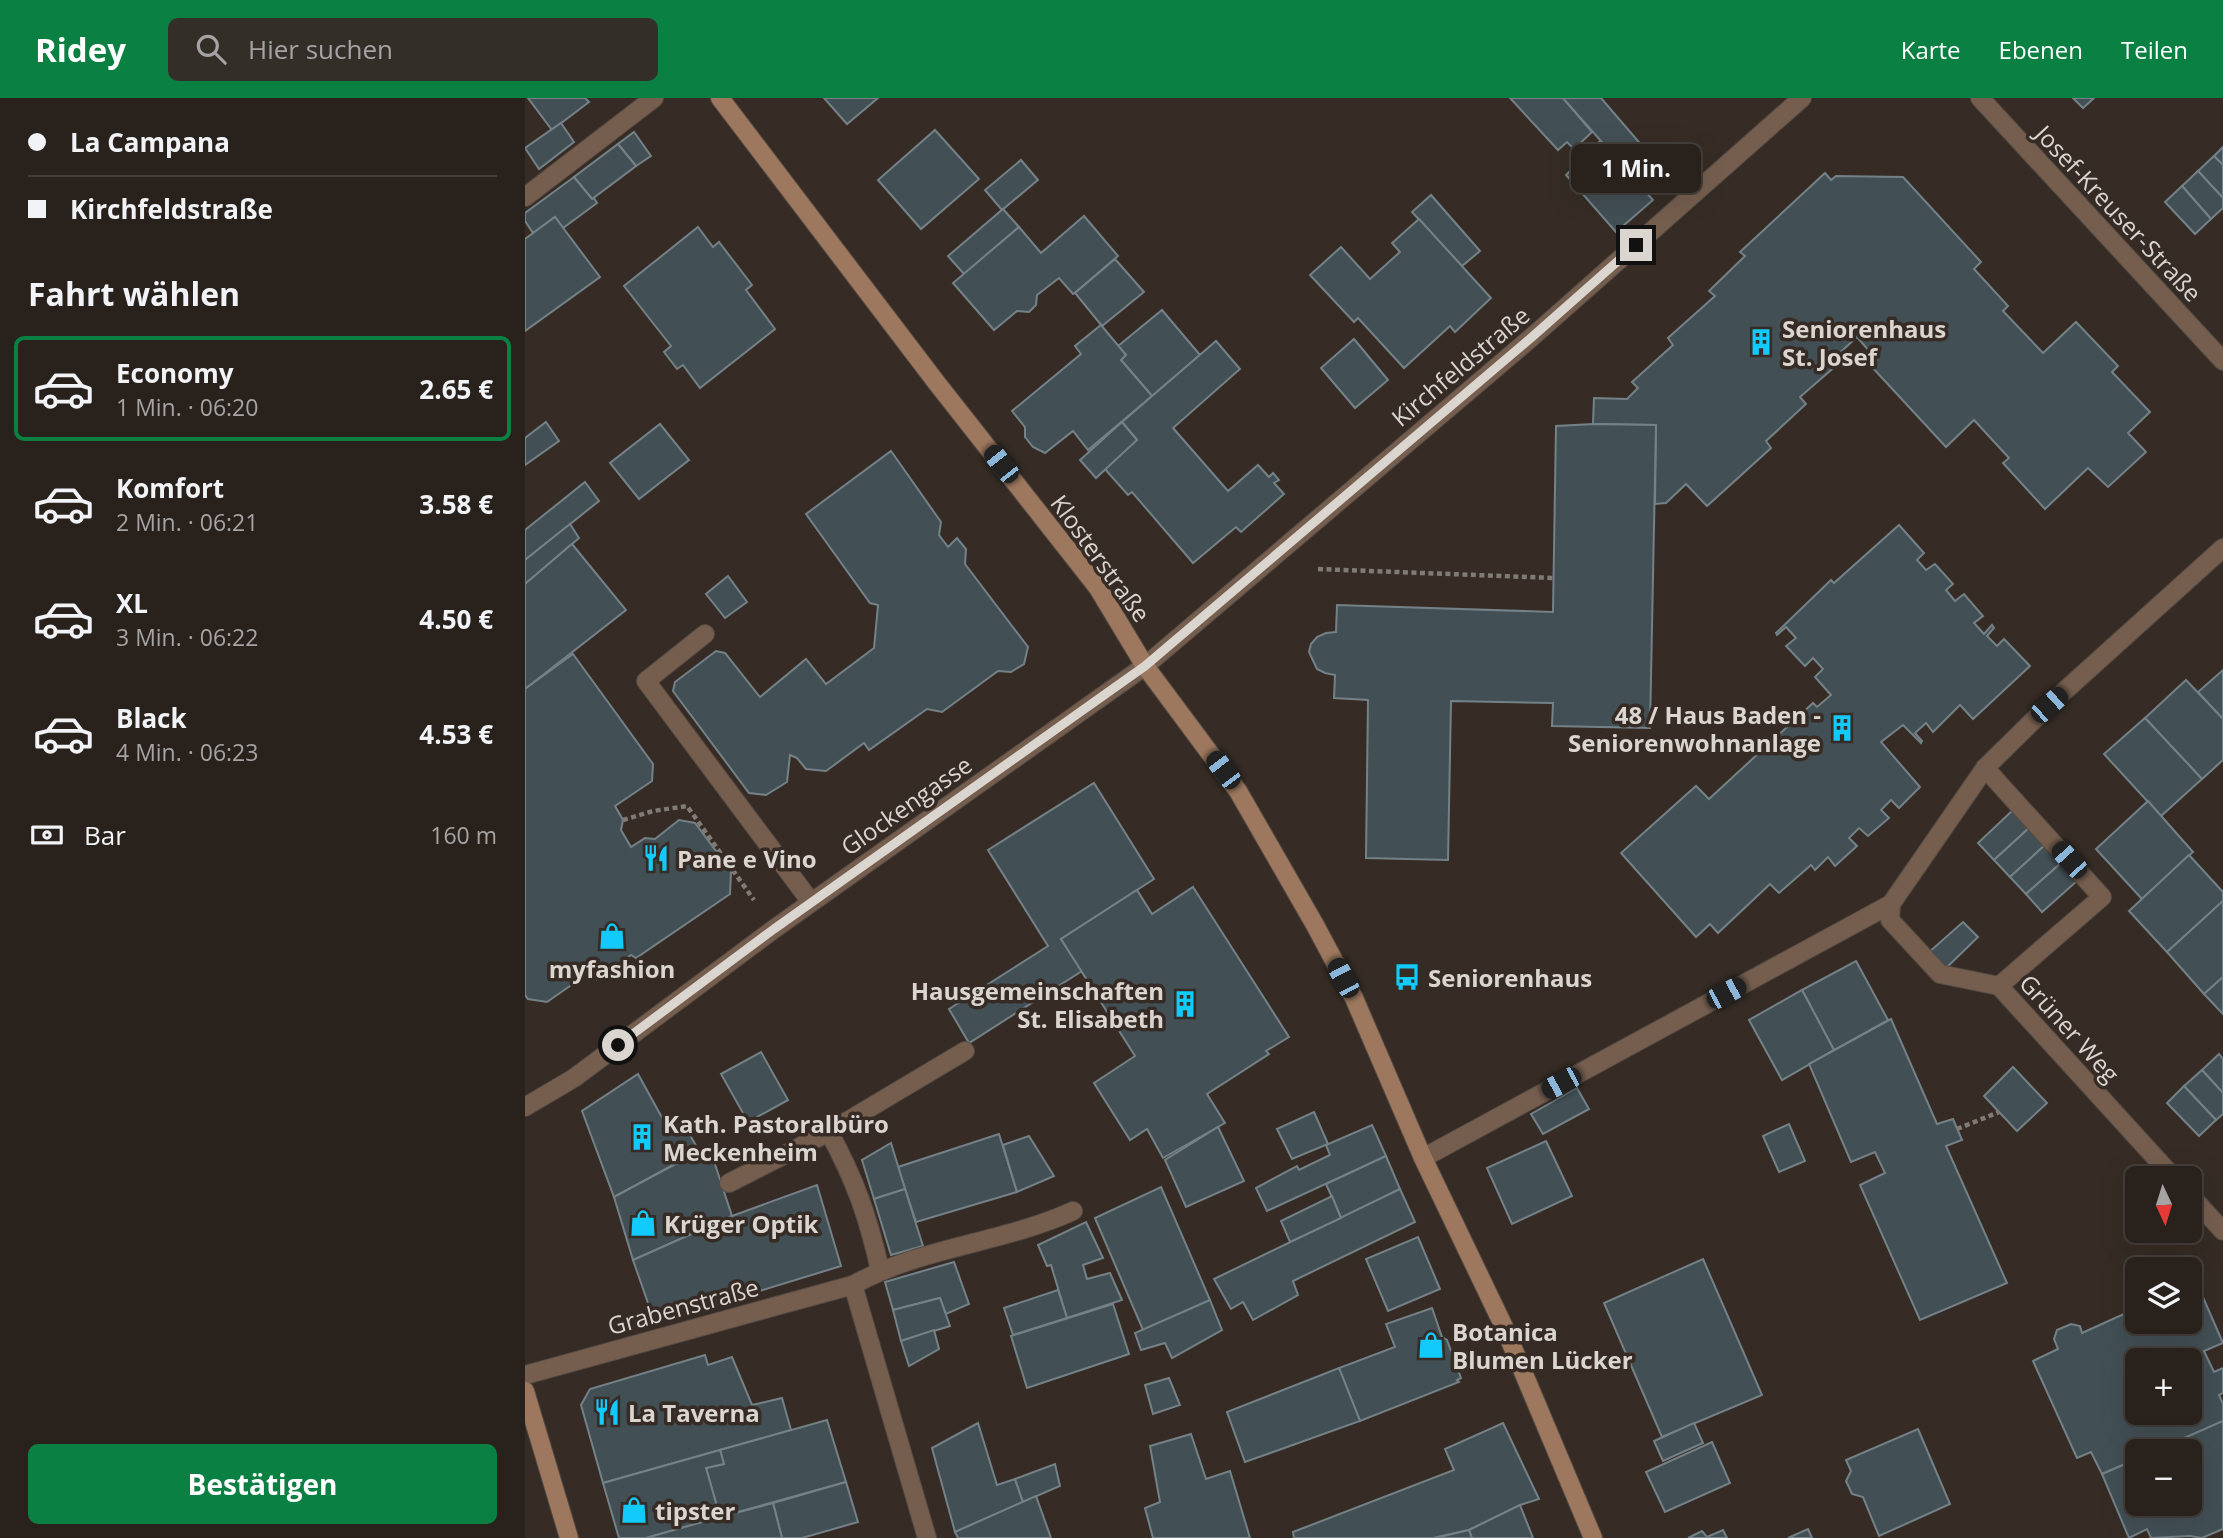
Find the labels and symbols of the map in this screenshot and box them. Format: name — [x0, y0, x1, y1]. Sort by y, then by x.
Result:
street label: Josef-Kreuser-Straße — [2027, 116, 2210, 308]
callout: 1 Min. — [1571, 144, 1701, 192]
route end — [1620, 229, 1652, 261]
street label: Kirchfeldstraße — [1384, 299, 1536, 433]
place label: Seniorenhaus St. Josef — [1782, 312, 1946, 373]
building icon: Seniorenhaus St. Josef — [1746, 327, 1776, 357]
car — [980, 441, 1023, 487]
street label: Klosterstraße — [1044, 488, 1158, 628]
car — [2027, 683, 2072, 727]
place label: 48 / Haus Baden - Seniorenwohnanlage — [1568, 698, 1821, 759]
building icon: 48 / Haus Baden - Seniorenwohnanlage — [1827, 713, 1857, 743]
car — [1202, 747, 1245, 793]
street label: Glockengasse — [834, 748, 978, 862]
car — [2048, 837, 2091, 883]
place label: Pane e Vino — [677, 842, 817, 875]
restaurant icon: Pane e Vino — [641, 843, 671, 873]
shop icon: myfashion — [597, 921, 627, 951]
place label: myfashion — [549, 952, 675, 985]
car — [1324, 955, 1363, 1001]
place label: Seniorenhaus — [1428, 961, 1592, 994]
bus stop icon: Seniorenhaus — [1392, 962, 1422, 992]
street label: Grüner Weg — [2013, 967, 2127, 1089]
place label: Hausgemeinschaften St. Elisabeth — [911, 974, 1164, 1035]
car — [1703, 974, 1750, 1012]
building icon: Hausgemeinschaften St. Elisabeth — [1170, 989, 1200, 1019]
route start — [602, 1029, 634, 1061]
car — [1538, 1064, 1585, 1102]
place label: Kath. Pastoralbüro Meckenheim — [663, 1107, 889, 1168]
building icon: Kath. Pastoralbüro Meckenheim — [627, 1122, 657, 1152]
north arrow — [2125, 1166, 2201, 1242]
place label: Krüger Optik — [664, 1207, 819, 1240]
shop icon: Krüger Optik — [628, 1208, 658, 1238]
street label: Grabenstraße — [604, 1270, 762, 1342]
place label: Botanica Blumen Lücker — [1452, 1315, 1633, 1376]
shop icon: Botanica Blumen Lücker — [1416, 1330, 1446, 1360]
place label: La Taverna — [628, 1396, 760, 1429]
restaurant icon: La Taverna — [592, 1397, 622, 1427]
place label: tipster — [655, 1494, 735, 1527]
shop icon: tipster — [619, 1495, 649, 1525]

